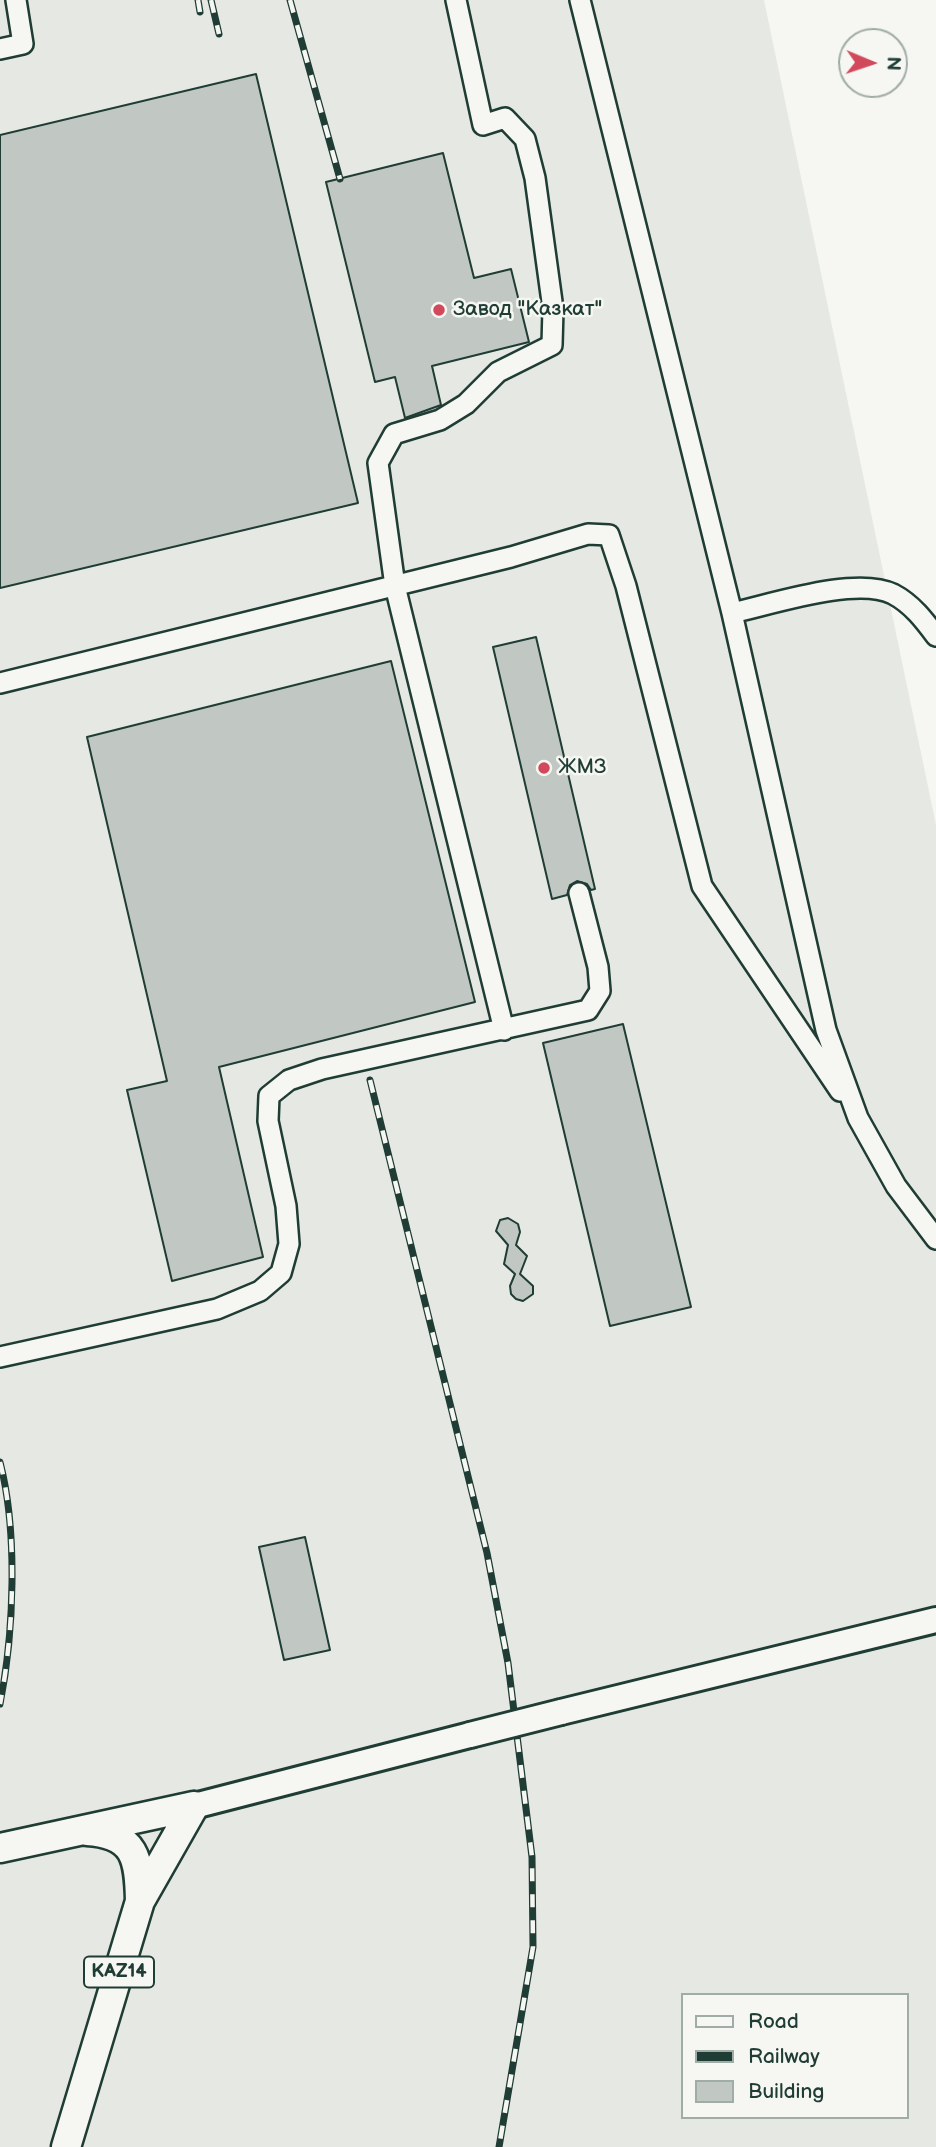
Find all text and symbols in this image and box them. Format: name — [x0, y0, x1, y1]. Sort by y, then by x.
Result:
north arrow — [838, 28, 908, 98]
text: N — [881, 56, 904, 71]
place label: Завод "Казкат" — [453, 297, 602, 323]
marker: Завод "Казкат" — [431, 302, 447, 318]
place label: ЖМЗ — [558, 755, 606, 781]
marker: ЖМЗ — [536, 760, 552, 776]
road number: KAZ14 — [84, 1956, 154, 1988]
legend — [680, 1993, 908, 2119]
text: Road — [748, 2009, 799, 2034]
text: Railway — [748, 2044, 820, 2069]
text: Building — [748, 2079, 824, 2104]

